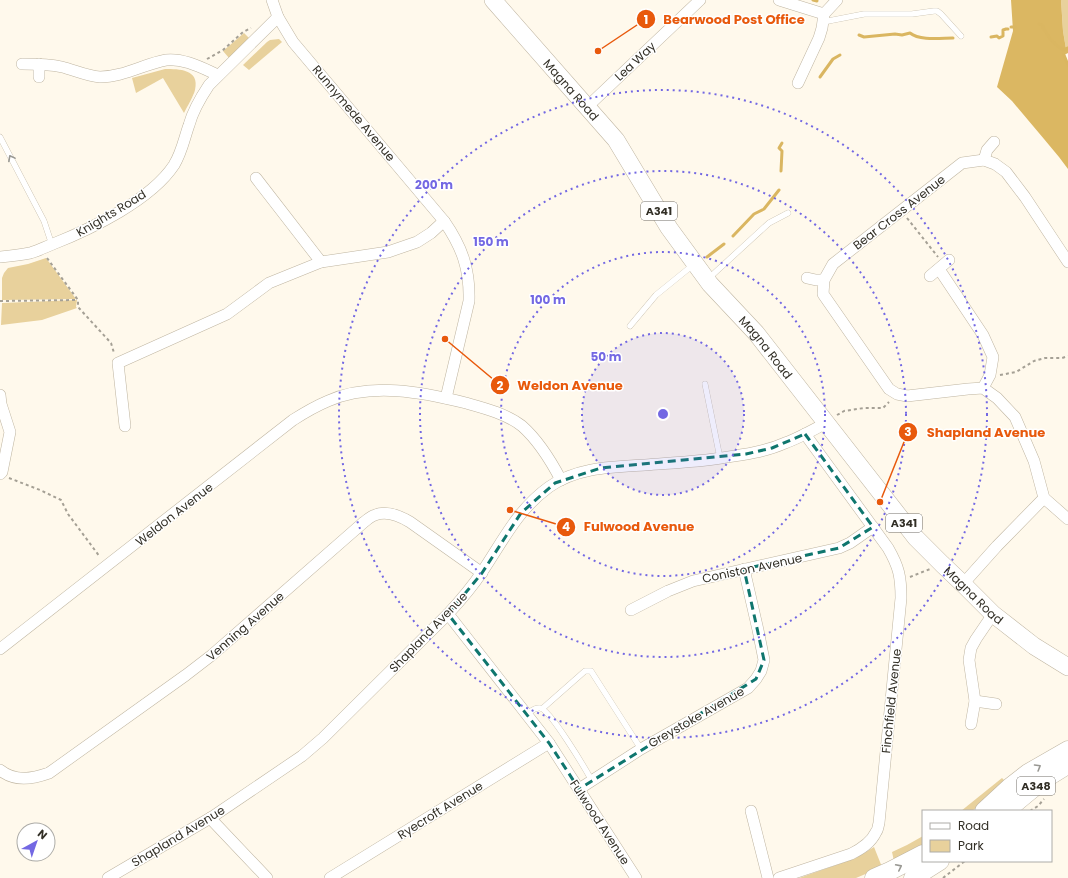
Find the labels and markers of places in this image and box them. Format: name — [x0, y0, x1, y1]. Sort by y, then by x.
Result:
callout: Bearwood Post Office — [636, 7, 813, 32]
callout: Weldon Avenue — [490, 373, 631, 398]
centre of rings — [656, 407, 670, 421]
callout: Shapland Avenue — [898, 420, 1053, 445]
callout: Fulwood Avenue — [556, 514, 702, 539]

